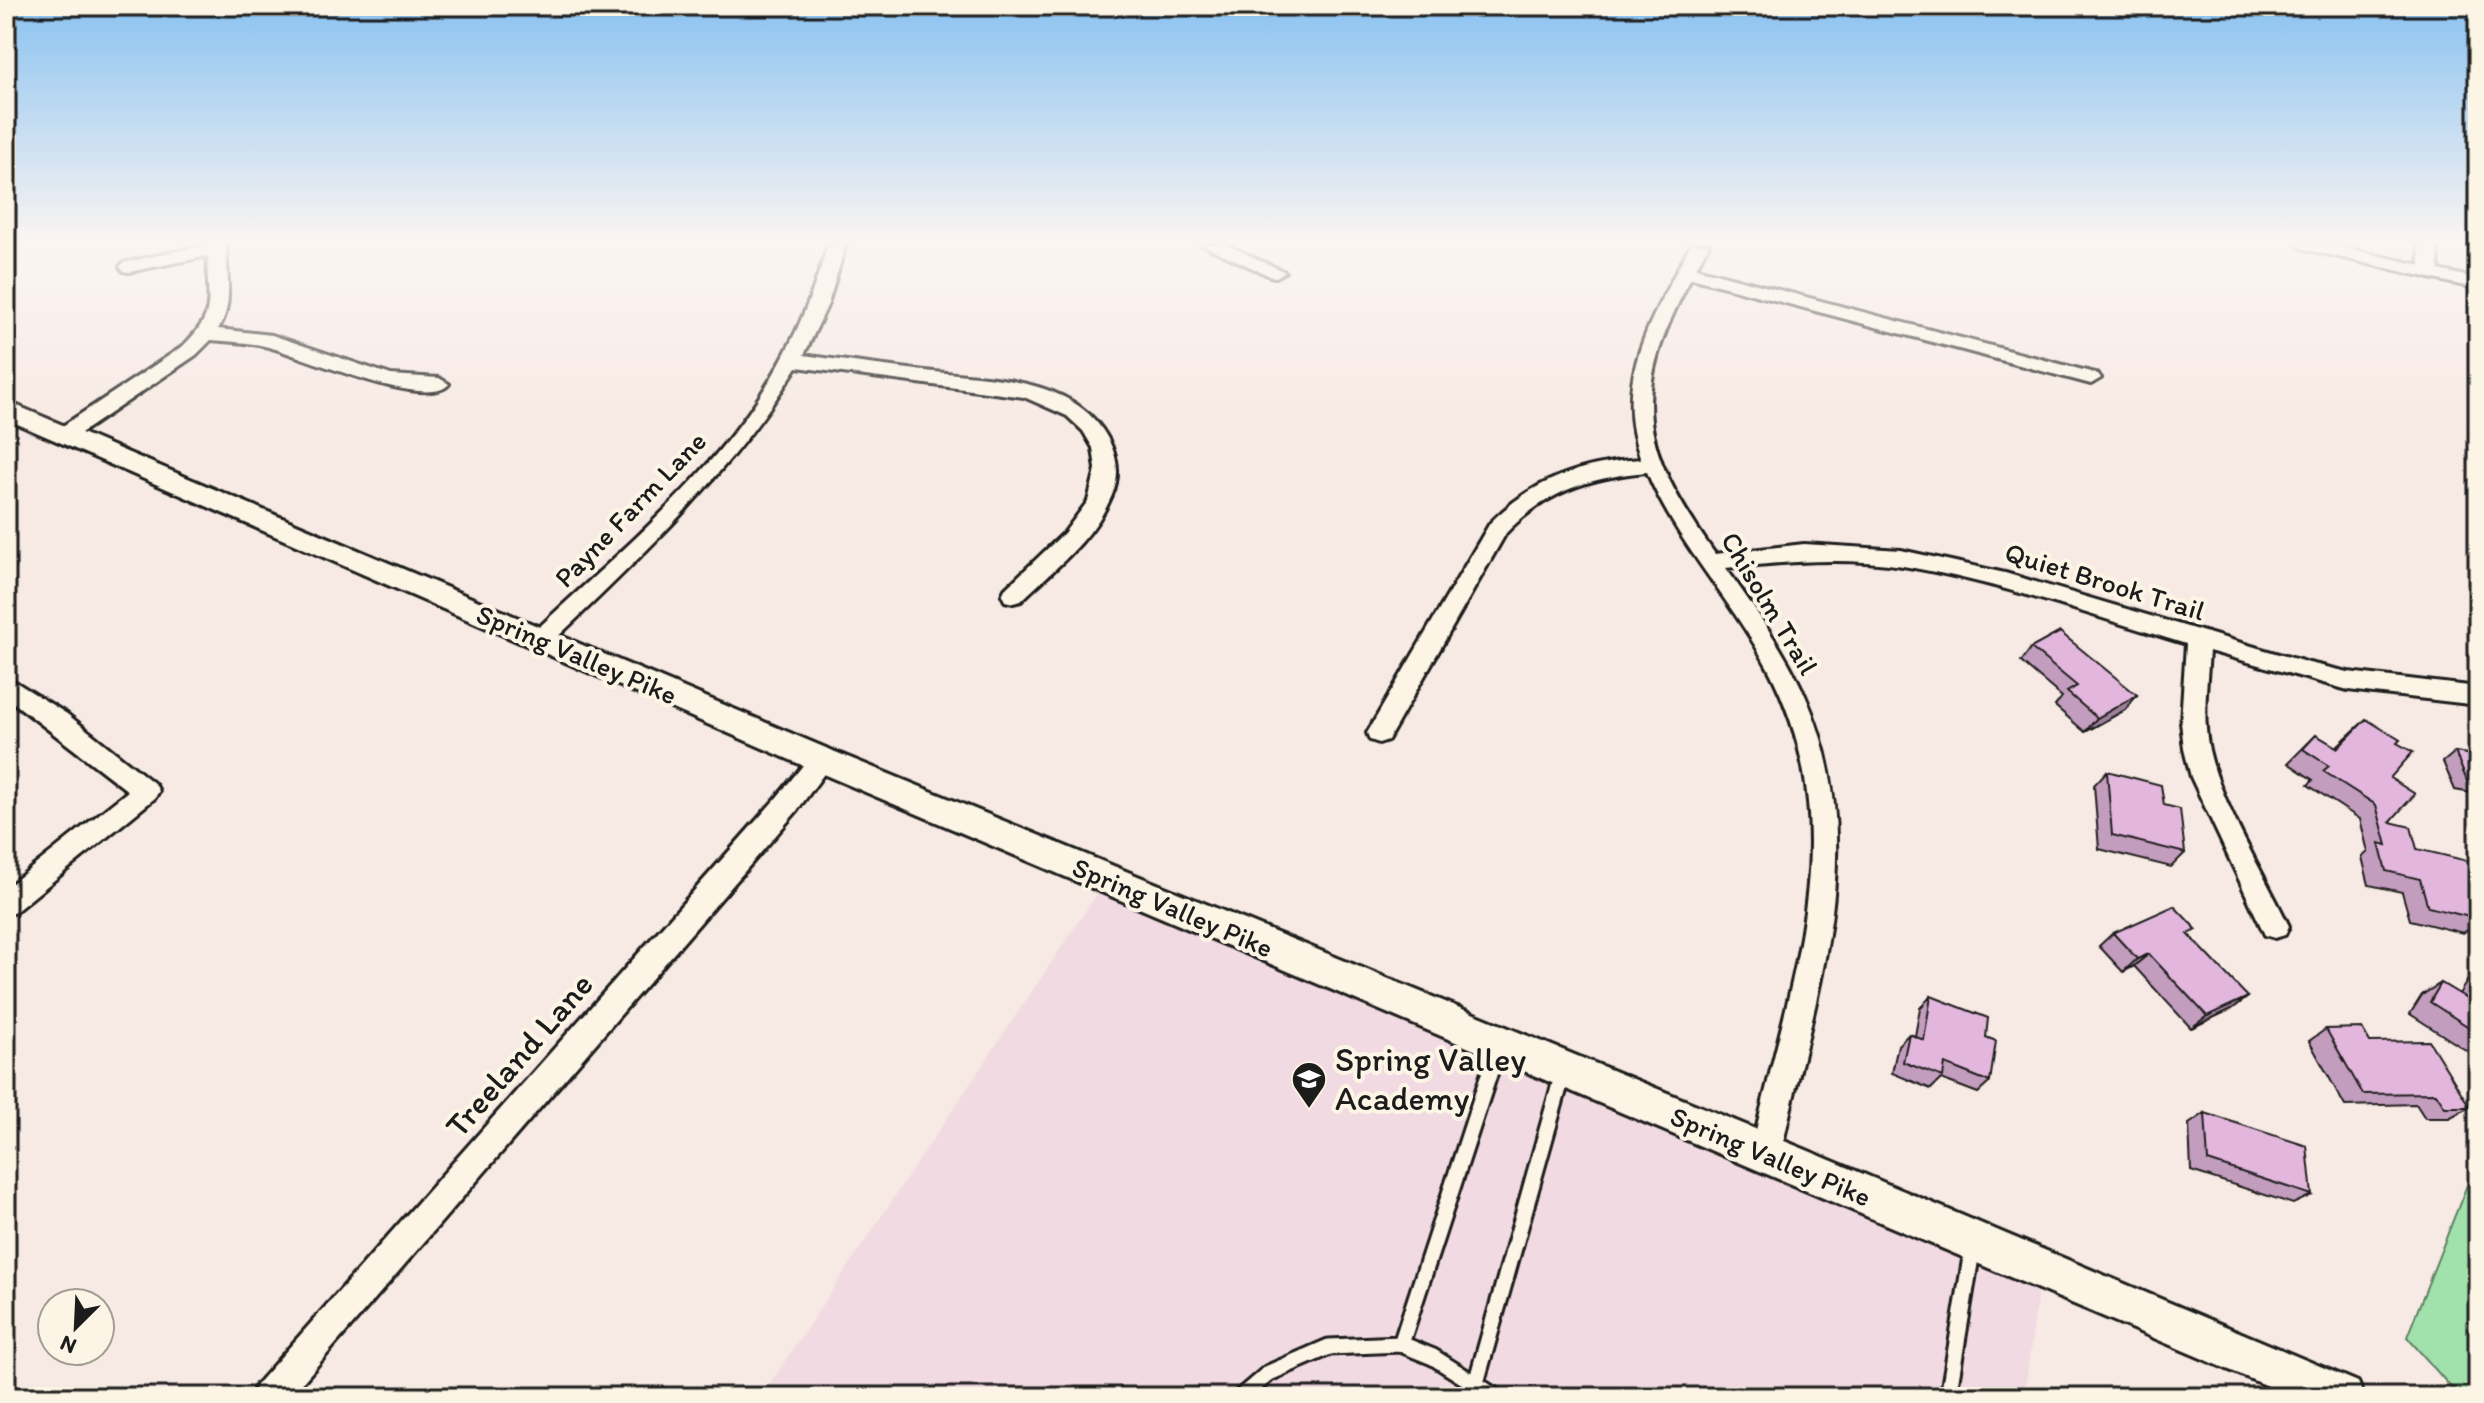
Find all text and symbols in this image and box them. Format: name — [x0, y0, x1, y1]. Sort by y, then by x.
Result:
street label: Payne Farm Lane — [547, 424, 713, 594]
street label: Chisolm Trail — [1714, 525, 1826, 681]
street label: Quiet Brook Trail — [2001, 534, 2209, 628]
street label: Spring Valley Pike — [472, 596, 682, 712]
street label: Spring Valley Pike — [1068, 849, 1278, 965]
street label: Treeland Lane — [436, 964, 602, 1146]
place label: Spring Valley Academy — [1335, 1039, 1526, 1119]
school or university icon: Spring Valley Academy — [1290, 1060, 1328, 1110]
street label: Spring Valley Pike — [1666, 1098, 1876, 1214]
north arrow — [36, 1287, 116, 1367]
text: N — [56, 1329, 80, 1360]

